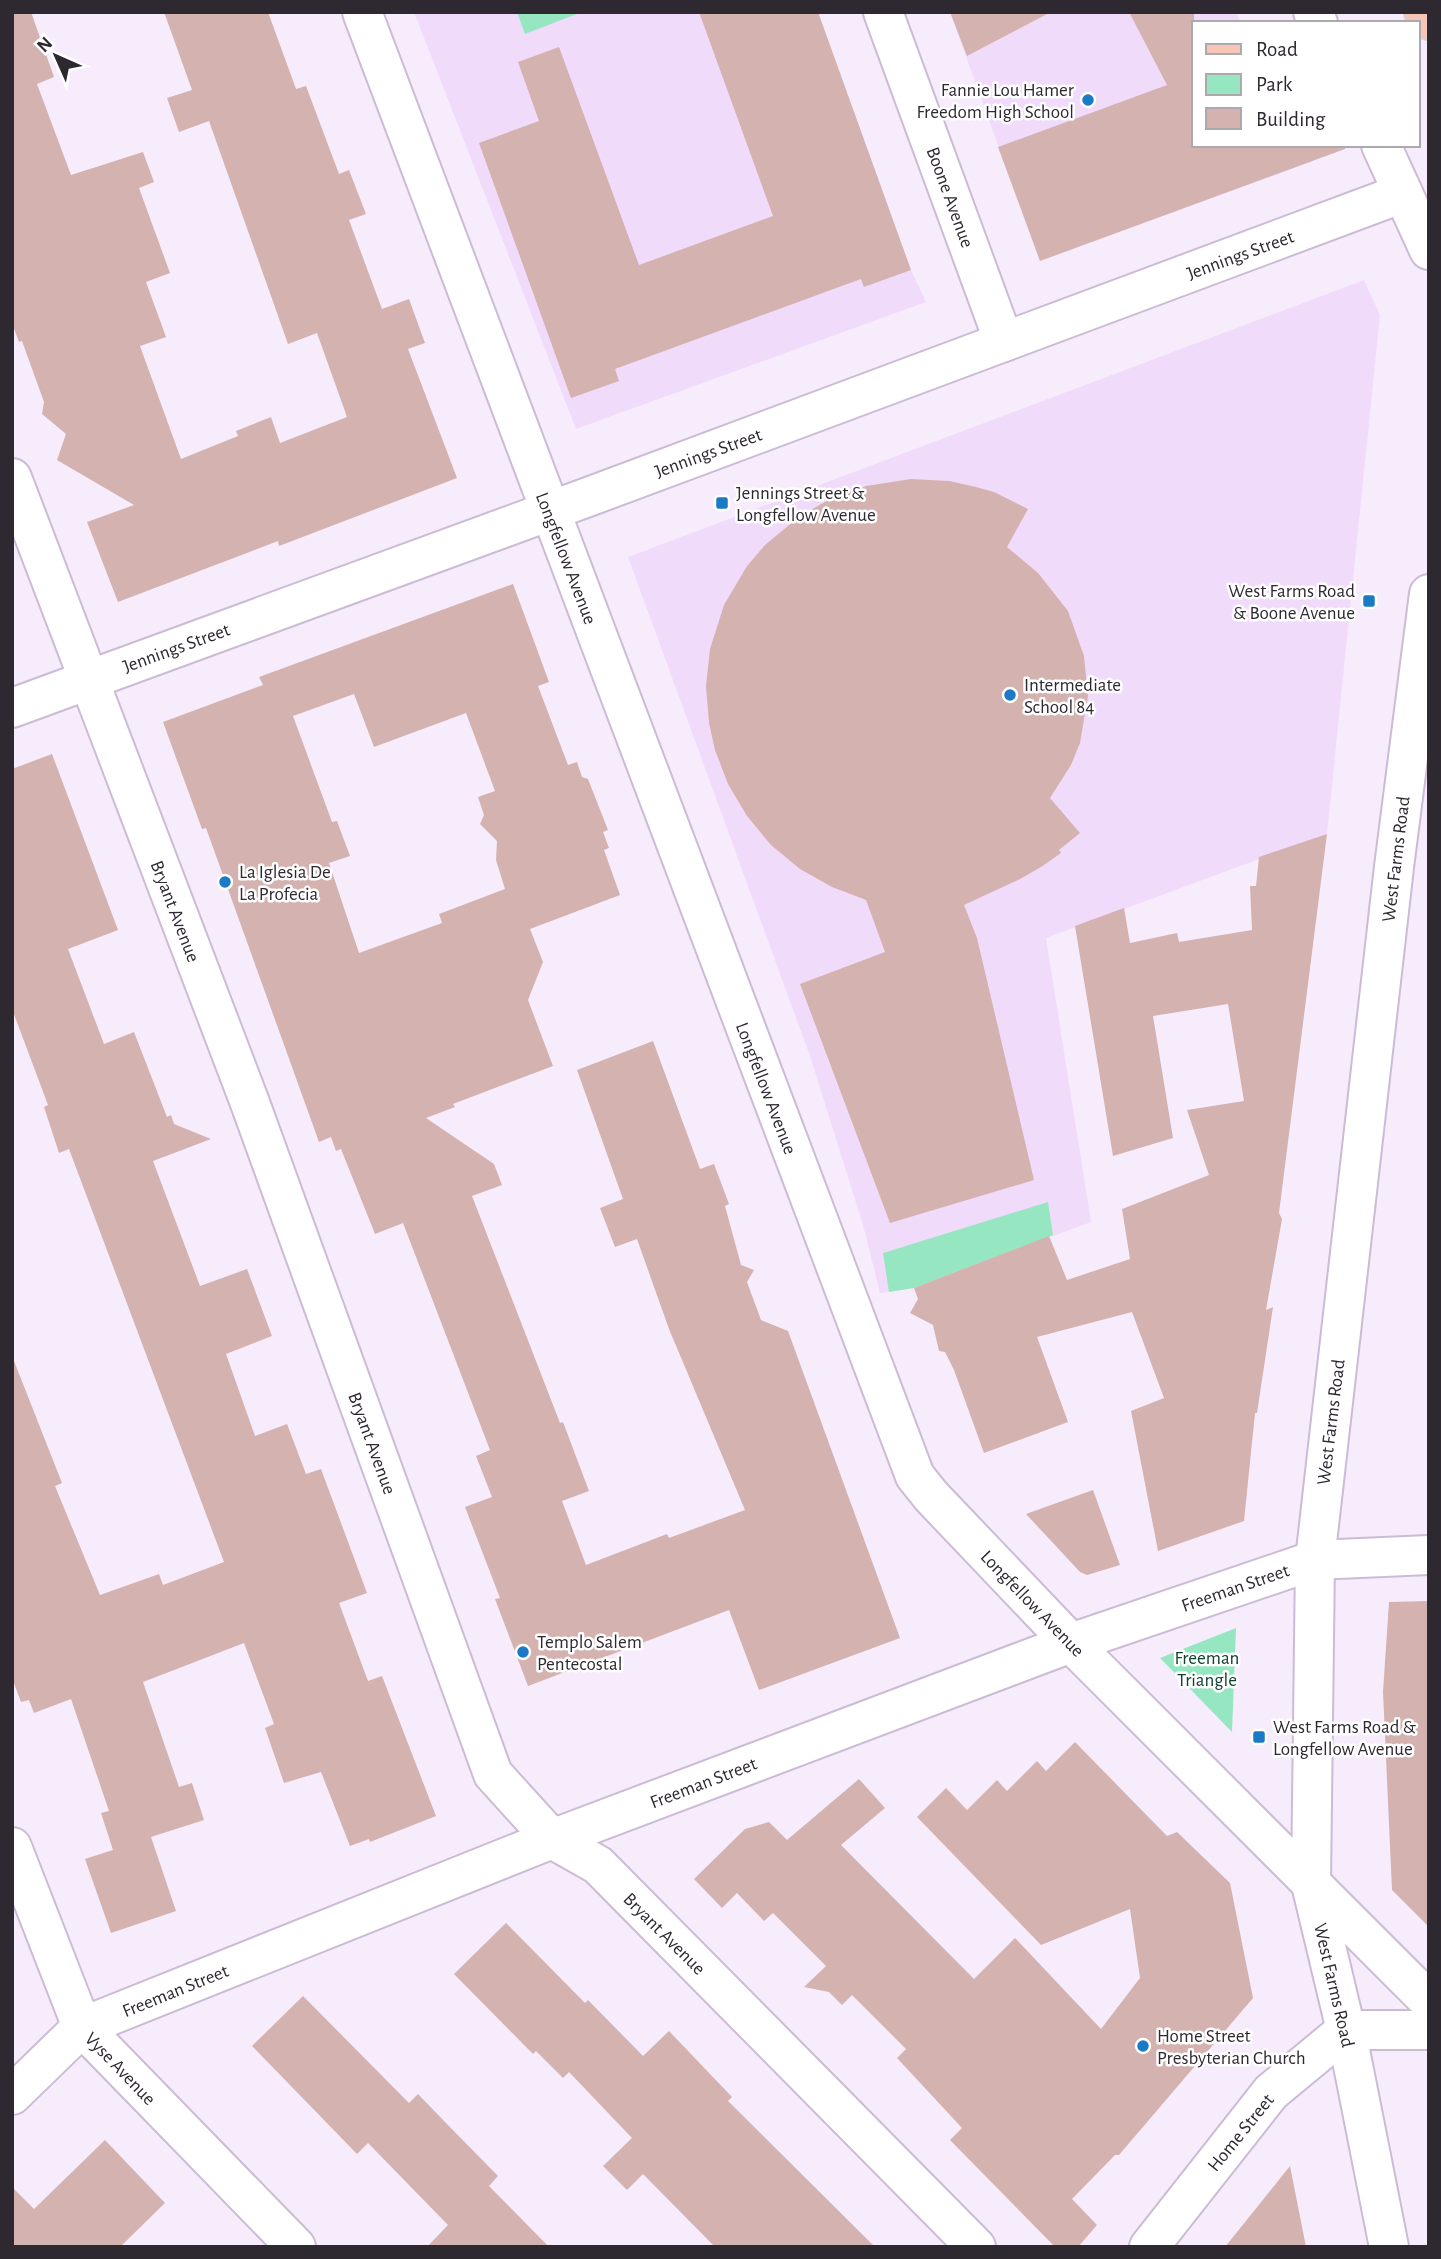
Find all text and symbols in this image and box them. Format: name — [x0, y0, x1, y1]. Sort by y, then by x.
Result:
north arrow — [21, 21, 91, 91]
legend — [1192, 21, 1420, 147]
text: N — [34, 34, 56, 56]
text: Road — [1256, 39, 1298, 60]
text: Park — [1256, 74, 1293, 95]
place label: Fannie Lou Hamer Freedom High School — [917, 81, 1074, 122]
marker: Fannie Lou Hamer Freedom High School — [1080, 92, 1096, 108]
text: Building — [1256, 109, 1326, 130]
street label: Boone Avenue — [923, 145, 977, 250]
street label: Jennings Street — [1185, 227, 1296, 284]
street label: Jennings Street — [653, 425, 764, 482]
place label: Jennings Street & Longfellow Avenue — [736, 484, 876, 525]
street label: Longfellow Avenue — [532, 490, 600, 627]
marker: Jennings Street & Longfellow Avenue — [714, 495, 730, 511]
place label: West Farms Road & Boone Avenue — [1228, 582, 1355, 623]
marker: West Farms Road & Boone Avenue — [1361, 593, 1377, 609]
street label: Jennings Street — [121, 620, 232, 677]
place label: Intermediate School 84 — [1024, 676, 1121, 717]
marker: Intermediate School 84 — [1002, 687, 1018, 703]
street label: West Farms Road — [1379, 795, 1414, 923]
street label: Bryant Avenue — [147, 858, 203, 965]
place label: La Iglesia De La Profecia — [239, 863, 331, 904]
marker: La Iglesia De La Profecia — [217, 874, 233, 890]
street label: Longfellow Avenue — [732, 1020, 800, 1157]
street label: West Farms Road — [1314, 1358, 1349, 1486]
street label: Bryant Avenue — [344, 1390, 399, 1497]
street label: Longfellow Avenue — [977, 1547, 1087, 1661]
street label: Freeman Street — [1179, 1561, 1292, 1616]
place label: Templo Salem Pentecostal — [537, 1633, 642, 1674]
marker: Templo Salem Pentecostal — [515, 1644, 531, 1660]
park label: Freeman Triangle — [1175, 1649, 1239, 1690]
place label: West Farms Road & Longfellow Avenue — [1273, 1718, 1416, 1759]
marker: West Farms Road & Longfellow Avenue — [1251, 1729, 1267, 1745]
street label: Freeman Street — [648, 1754, 760, 1812]
street label: Bryant Avenue — [619, 1889, 709, 1979]
street label: West Farms Road — [1310, 1921, 1357, 2049]
street label: Freeman Street — [120, 1961, 231, 2021]
place label: Home Street Presbyterian Church — [1157, 2027, 1306, 2068]
street label: Vyse Avenue — [81, 2029, 159, 2109]
marker: Home Street Presbyterian Church — [1135, 2038, 1151, 2054]
street label: Home Street — [1204, 2091, 1278, 2175]

